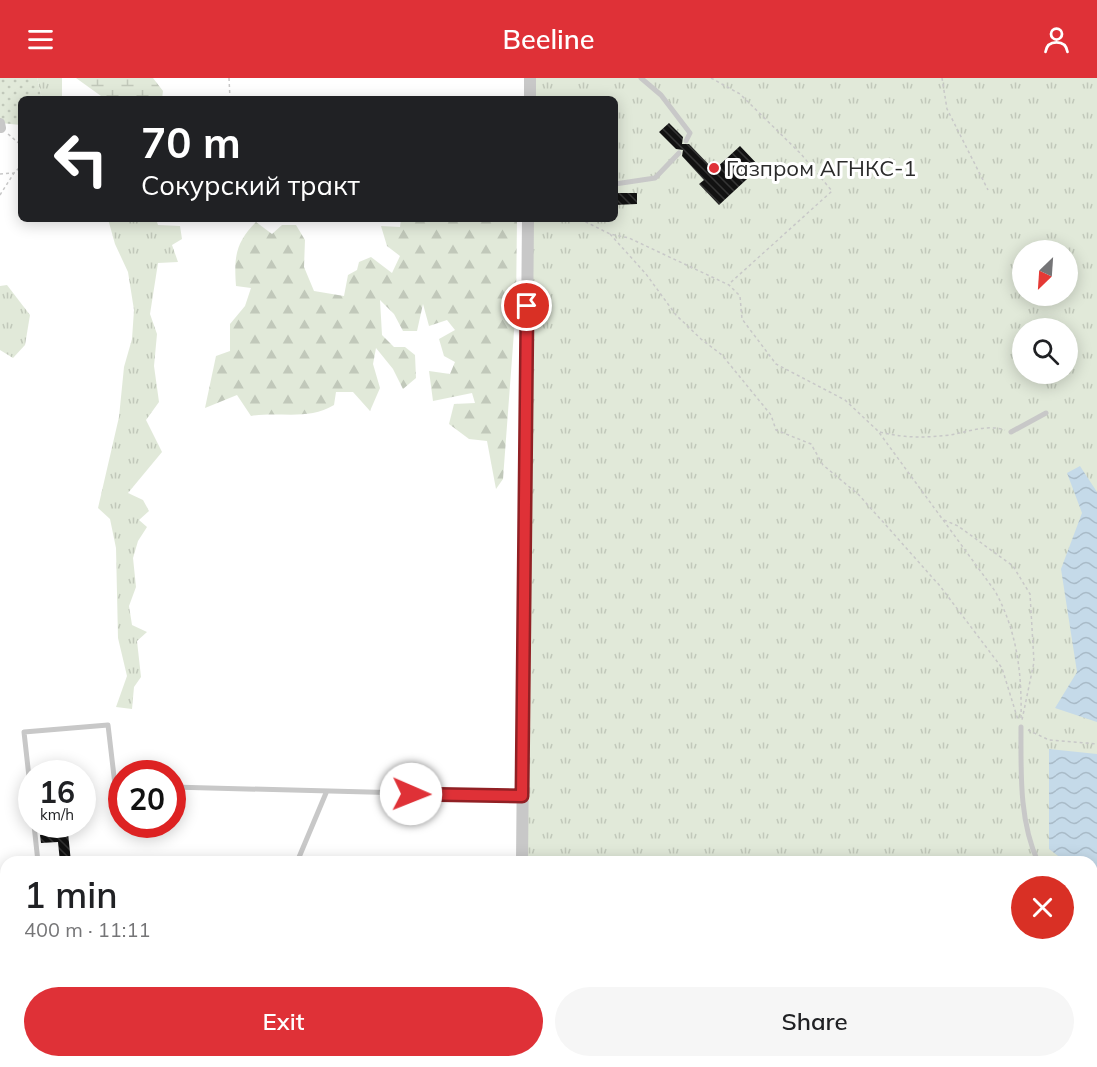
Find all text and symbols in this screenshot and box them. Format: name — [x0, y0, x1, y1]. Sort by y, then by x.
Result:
text: Beeline — [502, 22, 595, 56]
icon: menu — [24, 23, 57, 56]
icon: person — [1040, 23, 1073, 56]
text: 70 m — [141, 116, 241, 169]
icon: left — [42, 120, 120, 198]
place label: Газпром АГНКС-1 — [726, 154, 917, 182]
marker: Газпром АГНКС-1 — [707, 161, 721, 175]
text: Сокурский тракт — [141, 168, 360, 202]
north arrow — [1012, 240, 1078, 306]
map controls — [1012, 240, 1078, 384]
pin — [501, 280, 552, 331]
icon: arrive — [510, 289, 543, 322]
button: search — [1012, 318, 1078, 384]
speed limit sign: 20 — [108, 760, 186, 838]
position arrow — [379, 762, 443, 826]
text: 16 — [39, 773, 75, 811]
text: km/h — [40, 805, 74, 824]
text: 1 min — [24, 872, 118, 917]
button: close — [1011, 876, 1074, 939]
text: 400 m · 11:11 — [24, 917, 150, 942]
button: Exit — [24, 987, 543, 1056]
button: Share — [555, 987, 1074, 1056]

